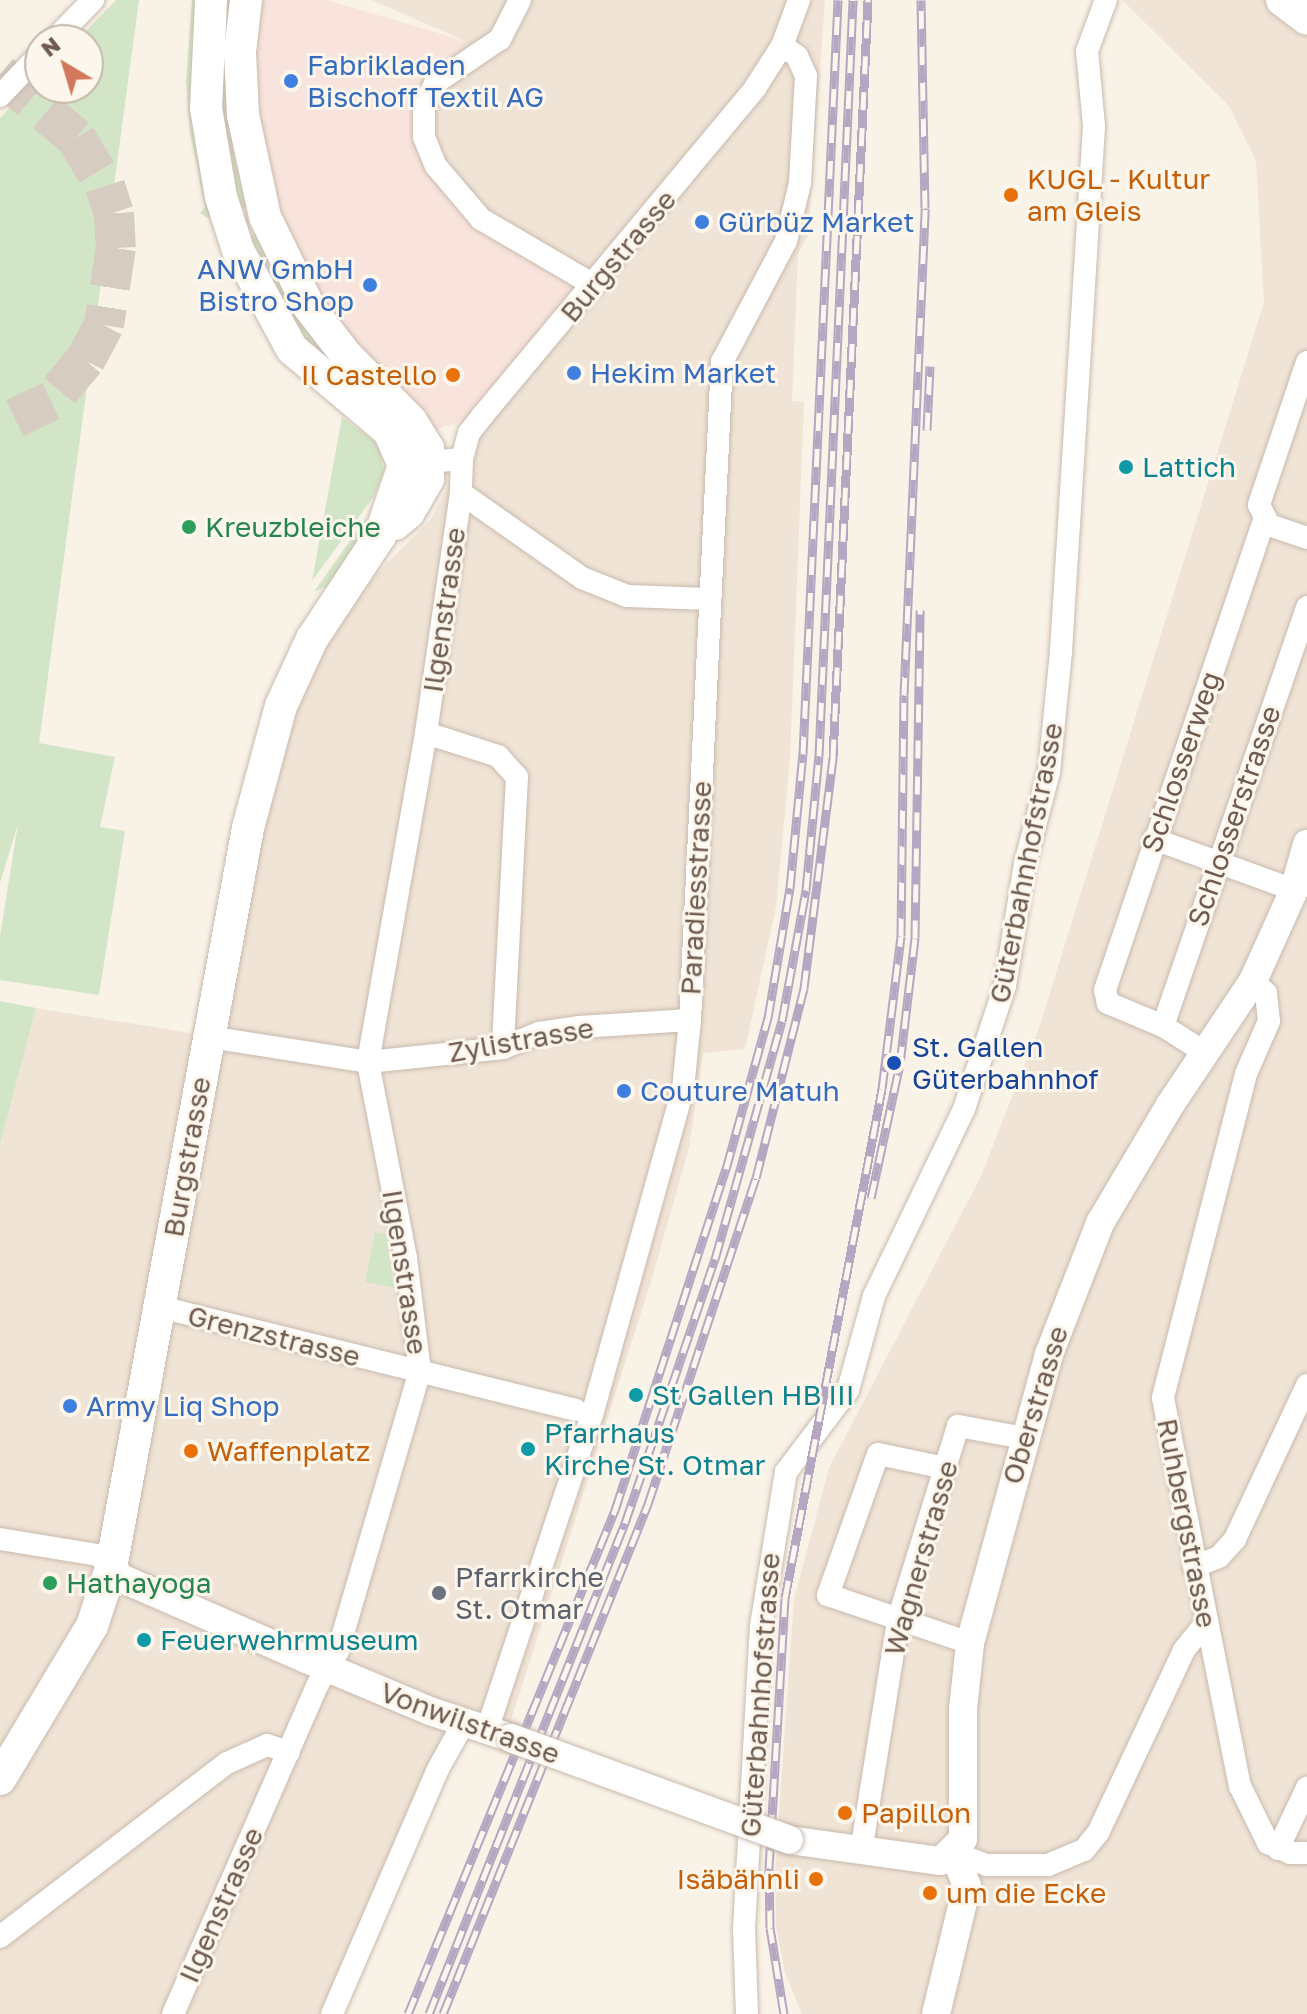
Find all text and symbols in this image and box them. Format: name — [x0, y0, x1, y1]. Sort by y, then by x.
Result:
north arrow — [24, 24, 104, 104]
text: N — [35, 30, 65, 62]
place label: Fabrikladen Bischoff Textil AG — [307, 48, 544, 114]
marker: Fabrikladen Bischoff Textil AG — [282, 72, 300, 90]
place label: KUGL - Kultur am Gleis — [1027, 162, 1210, 228]
street label: Burgstrasse — [553, 183, 683, 329]
marker: KUGL - Kultur am Gleis — [1002, 186, 1020, 204]
place label: Gürbüz Market — [718, 205, 915, 239]
marker: Gürbüz Market — [693, 213, 711, 231]
place label: ANW GmbH Bistro Shop — [197, 252, 354, 318]
marker: ANW GmbH Bistro Shop — [361, 276, 379, 294]
place label: Hekim Market — [590, 356, 776, 390]
place label: Il Castello — [301, 358, 437, 392]
marker: Hekim Market — [565, 364, 583, 382]
marker: Il Castello — [444, 366, 462, 384]
place label: Lattich — [1142, 450, 1236, 484]
marker: Lattich — [1117, 458, 1135, 476]
place label: Kreuzbleiche — [205, 510, 381, 544]
marker: Kreuzbleiche — [180, 518, 198, 536]
street label: Ilgenstrasse — [416, 525, 472, 695]
street label: Schlosserweg — [1134, 667, 1228, 857]
street label: Schlosserstrasse — [1180, 701, 1288, 931]
street label: Güterbahnhofstrasse — [982, 720, 1070, 1006]
street label: Paradiesstrasse — [674, 780, 718, 996]
street label: Zylistrasse — [446, 1011, 596, 1069]
place label: St. Gallen Güterbahnhof — [912, 1030, 1098, 1096]
marker: St. Gallen Güterbahnhof — [883, 1052, 905, 1074]
street label: Burgstrasse — [156, 1074, 218, 1240]
place label: Couture Matuh — [640, 1074, 840, 1108]
marker: Couture Matuh — [615, 1082, 633, 1100]
street label: Ilgenstrasse — [375, 1187, 435, 1357]
street label: Grenzstrasse — [184, 1298, 364, 1374]
street label: Oberstrasse — [995, 1322, 1075, 1488]
place label: St Gallen HB III — [652, 1378, 855, 1412]
marker: St Gallen HB III — [627, 1386, 645, 1404]
place label: Army Liq Shop — [86, 1389, 279, 1423]
marker: Army Liq Shop — [61, 1397, 79, 1415]
place label: Pfarrhaus Kirche St. Otmar — [544, 1416, 765, 1482]
street label: Ruhbergstrasse — [1150, 1416, 1224, 1630]
place label: Waffenplatz — [207, 1434, 370, 1468]
marker: Pfarrhaus Kirche St. Otmar — [519, 1440, 537, 1458]
marker: Waffenplatz — [182, 1442, 200, 1460]
street label: Wagnerstrasse — [877, 1456, 965, 1660]
street label: Güterbahnhofstrasse — [733, 1552, 787, 1838]
place label: Pfarrkirche St. Otmar — [455, 1560, 604, 1626]
place label: Hathayoga — [66, 1566, 211, 1600]
marker: Hathayoga — [41, 1574, 59, 1592]
marker: Pfarrkirche St. Otmar — [430, 1584, 448, 1602]
place label: Feuerwehrmuseum — [160, 1623, 419, 1657]
marker: Feuerwehrmuseum — [135, 1631, 153, 1649]
street label: Vonwilstrasse — [376, 1675, 564, 1771]
place label: Papillon — [861, 1796, 971, 1830]
marker: Papillon — [836, 1804, 854, 1822]
street label: Ilgenstrasse — [172, 1822, 270, 1988]
place label: Isäbähnli — [677, 1862, 800, 1896]
marker: Isäbähnli — [807, 1870, 825, 1888]
place label: um die Ecke — [946, 1876, 1106, 1910]
marker: um die Ecke — [921, 1884, 939, 1902]

